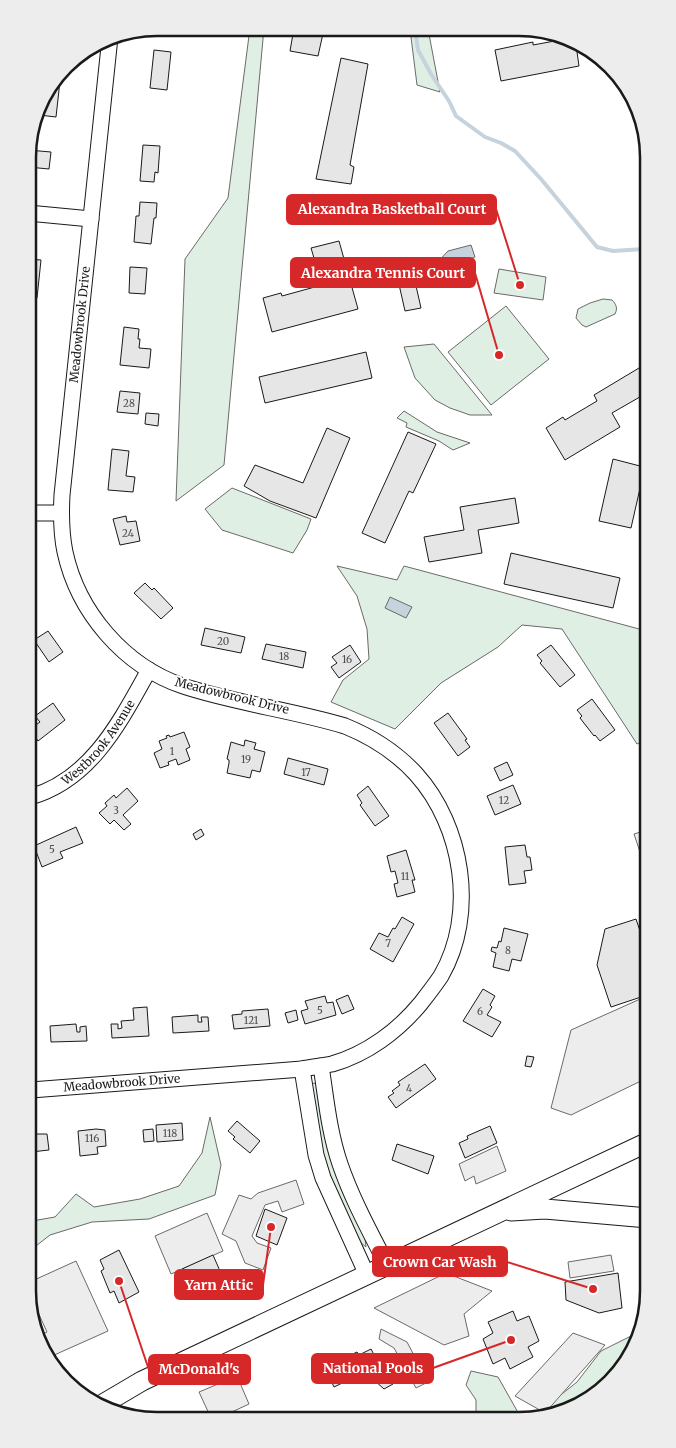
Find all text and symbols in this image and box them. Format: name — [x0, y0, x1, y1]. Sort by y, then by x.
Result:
callout: Alexandra Basketball Court — [287, 195, 496, 224]
text: Alexandra Basketball Court — [297, 200, 487, 218]
callout: Alexandra Tennis Court — [291, 258, 475, 287]
text: Alexandra Tennis Court — [300, 264, 465, 282]
street label: Meadowbrook Drive — [66, 265, 93, 383]
house number: 28 — [123, 397, 135, 410]
house number: 24 — [122, 527, 134, 540]
house number: 20 — [217, 635, 229, 648]
house number: 18 — [279, 650, 289, 663]
house number: 16 — [342, 653, 352, 666]
street label: Meadowbrook Drive — [174, 674, 291, 717]
street label: Westbrook Avenue — [58, 697, 138, 789]
house number: 1 — [170, 745, 175, 758]
house number: 19 — [241, 753, 251, 766]
house number: 17 — [301, 766, 311, 779]
house number: 12 — [499, 794, 509, 807]
house number: 3 — [113, 804, 119, 817]
house number: 5 — [49, 843, 55, 856]
house number: 11 — [401, 870, 410, 883]
house number: 7 — [385, 937, 391, 950]
house number: 8 — [505, 944, 511, 957]
house number: 5 — [317, 1004, 323, 1017]
house number: 6 — [477, 1005, 483, 1018]
house number: 121 — [244, 1014, 259, 1027]
street label: Meadowbrook Drive — [63, 1070, 181, 1094]
house number: 4 — [406, 1082, 412, 1095]
house number: 118 — [163, 1127, 177, 1140]
house number: 116 — [85, 1132, 99, 1145]
callout: Crown Car Wash — [373, 1247, 507, 1276]
text: Crown Car Wash — [383, 1253, 497, 1271]
callout: Yarn Attic — [175, 1270, 263, 1299]
text: Yarn Attic — [184, 1276, 253, 1294]
callout: National Pools — [312, 1354, 433, 1383]
callout: McDonald's — [149, 1355, 250, 1384]
text: National Pools — [323, 1359, 423, 1377]
text: McDonald's — [158, 1360, 240, 1378]

